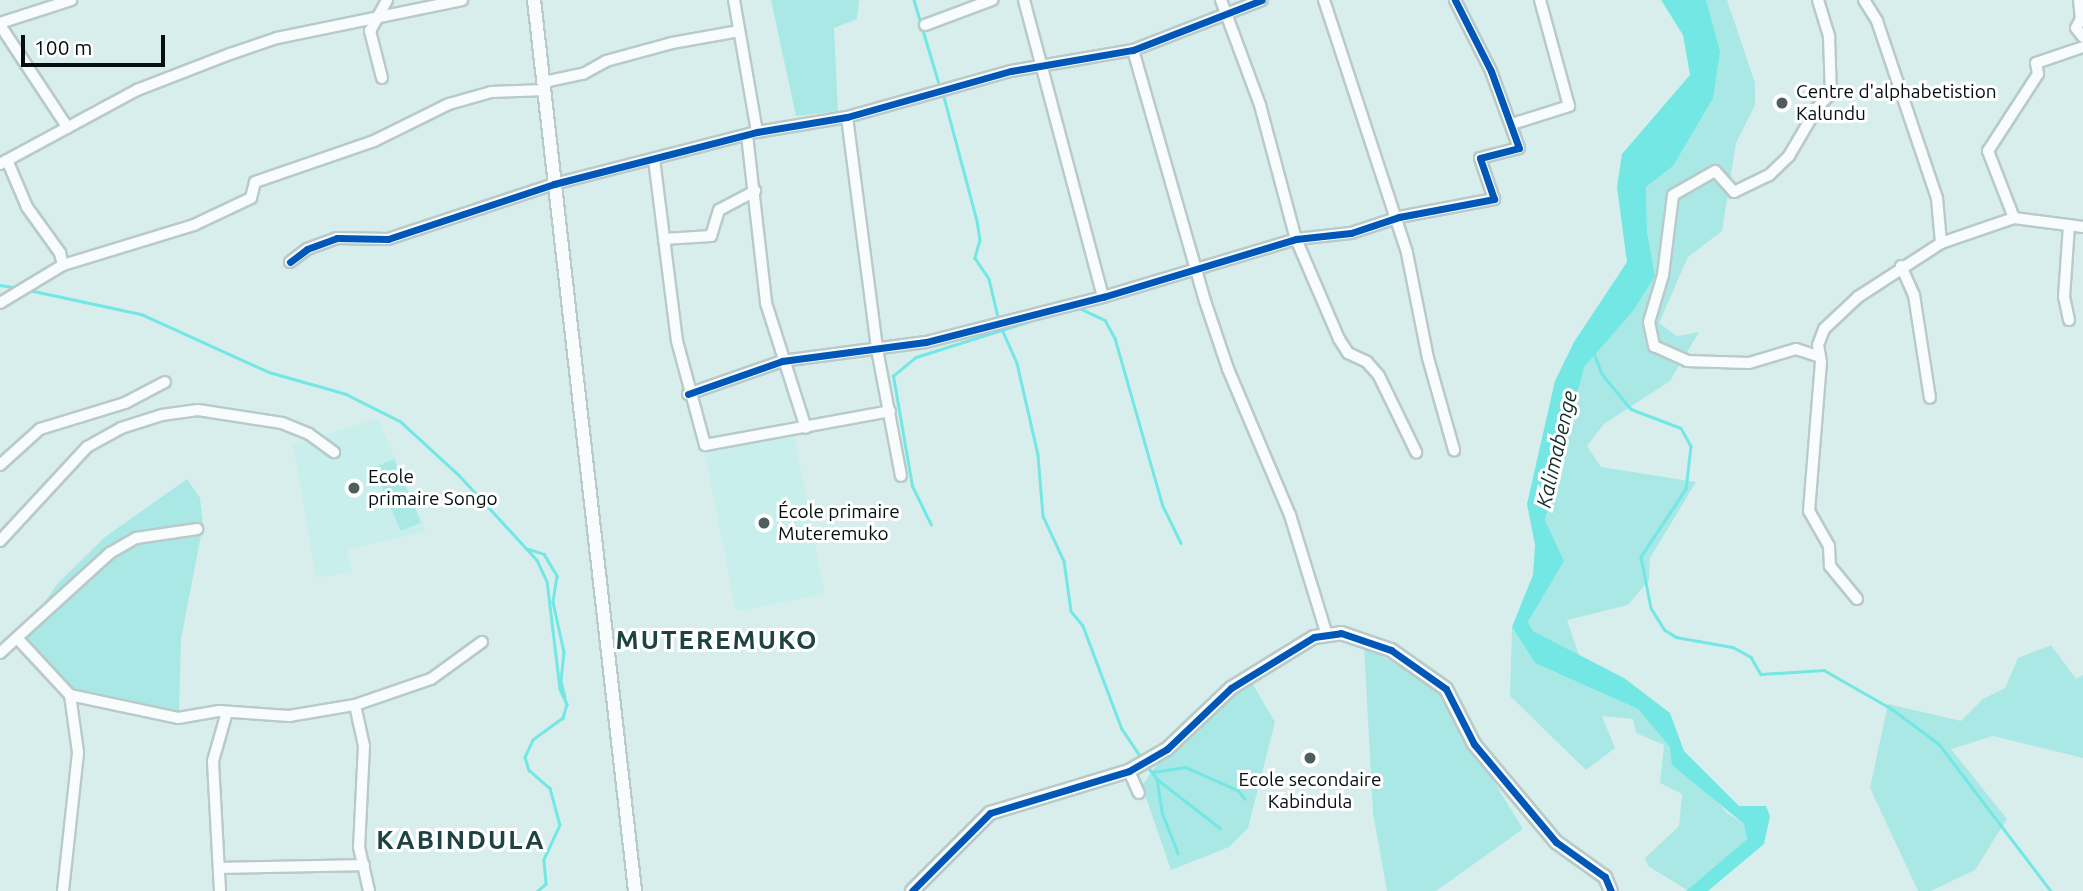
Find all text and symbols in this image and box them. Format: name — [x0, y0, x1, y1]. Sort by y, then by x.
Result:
scale bar — [24, 21, 168, 65]
text: 100 m — [34, 35, 92, 59]
place label: Centre d'alphabetistion Kalundu — [1796, 81, 1997, 125]
marker: Centre d'alphabetistion Kalundu — [1774, 95, 1790, 111]
water label: Kalimabenge — [1530, 388, 1582, 510]
place label: Ecole primaire Songo — [368, 466, 498, 510]
marker: Ecole primaire Songo — [346, 480, 362, 496]
place label: École primaire Muteremuko — [778, 501, 900, 545]
marker: École primaire Muteremuko — [756, 515, 772, 531]
district label: MUTEREMUKO — [617, 624, 817, 656]
marker: Ecole secondaire Kabindula — [1302, 750, 1318, 766]
place label: Ecole secondaire Kabindula — [1239, 769, 1381, 813]
district label: KABINDULA — [377, 824, 545, 856]

